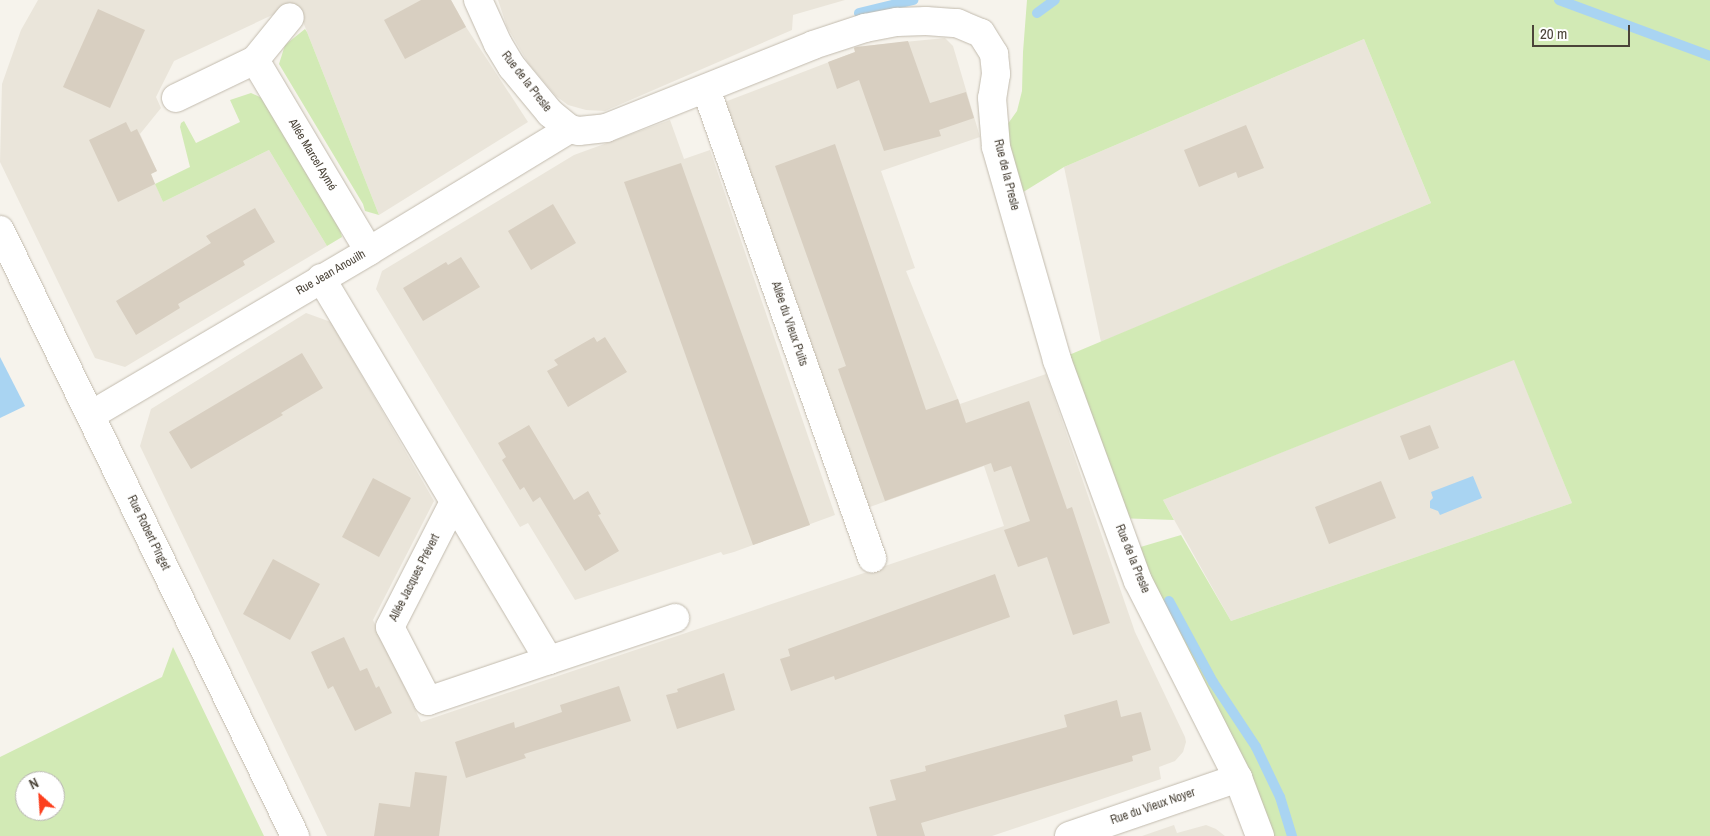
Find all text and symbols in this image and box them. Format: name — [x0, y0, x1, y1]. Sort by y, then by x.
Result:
scale bar — [1535, 15, 1632, 47]
text: 20 m — [1540, 23, 1567, 44]
street label: Rue de la Presle — [498, 49, 554, 115]
street label: Allée Marcel Aymé — [285, 116, 339, 194]
street label: Rue de la Presle — [990, 138, 1022, 212]
street label: Rue Jean Anouilh — [294, 247, 368, 299]
street label: Allée du Vieux Puits — [768, 280, 810, 368]
street label: Rue Robert Pinget — [124, 493, 172, 573]
street label: Rue de la Presle — [1112, 523, 1152, 595]
street label: Allée Jacques Prévert — [387, 532, 443, 624]
north arrow — [15, 771, 65, 821]
text: N — [26, 774, 42, 793]
street label: Rue du Vieux Noyer — [1109, 786, 1197, 828]

